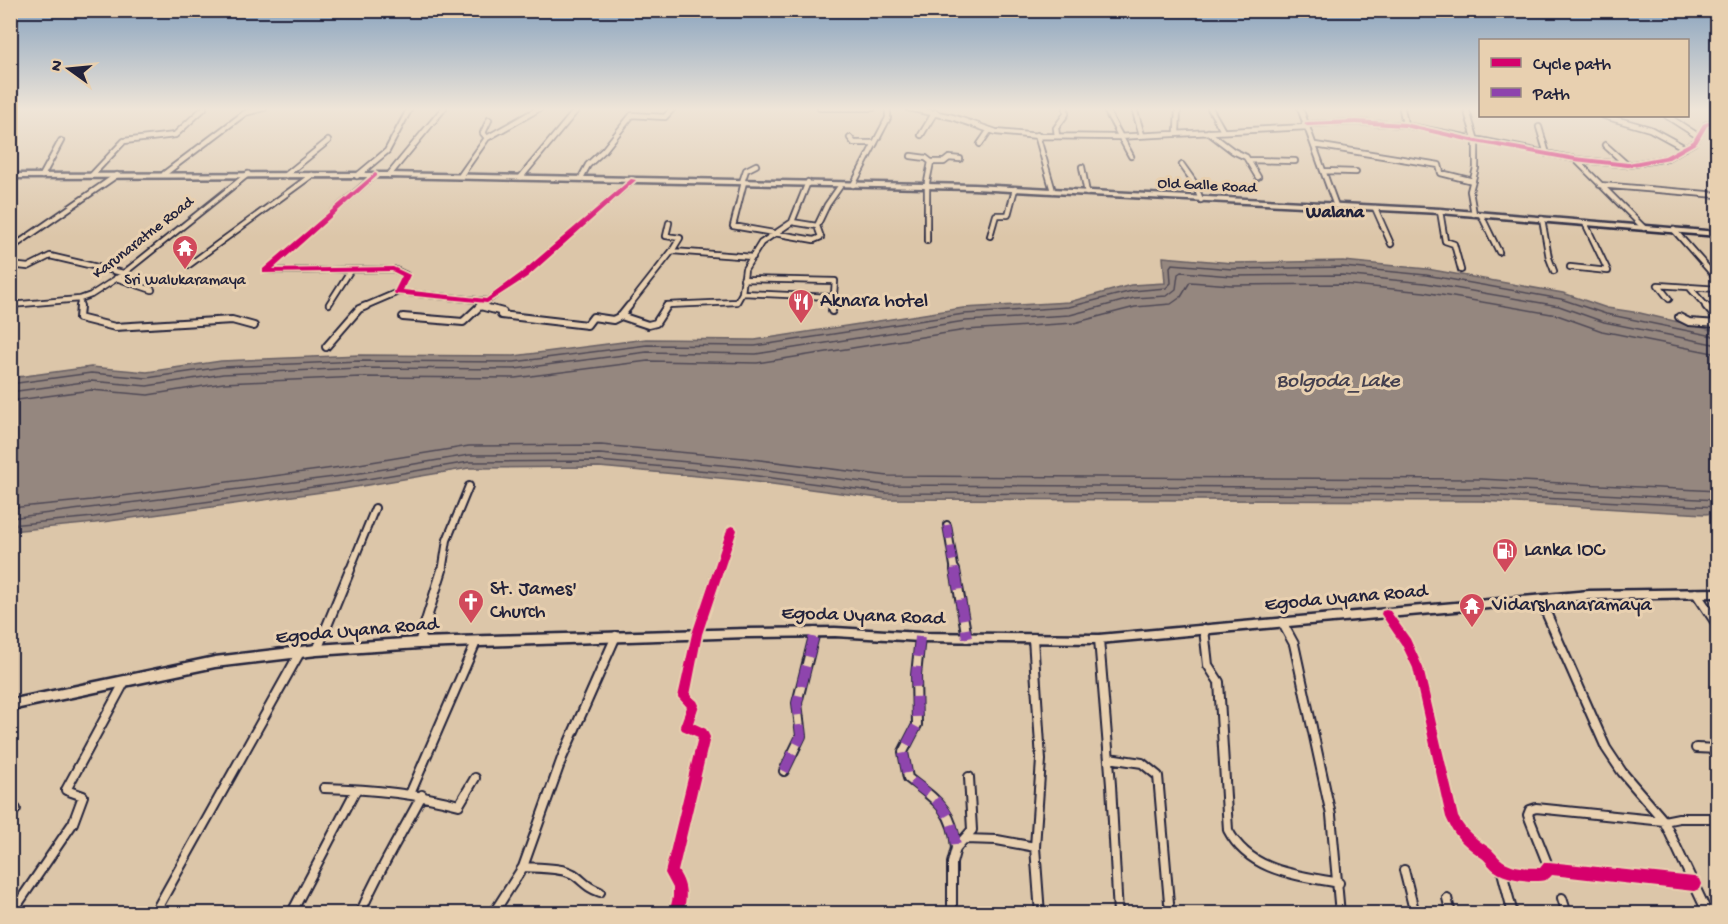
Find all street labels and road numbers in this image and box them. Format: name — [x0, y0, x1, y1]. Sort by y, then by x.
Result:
street label: Old Galle Road — [1157, 175, 1259, 199]
street label: Karunaratne Road — [90, 193, 200, 284]
street label: Egoda Uyana Road — [1264, 580, 1431, 618]
street label: Egoda Uyana Road — [781, 603, 947, 631]
street label: Egoda Uyana Road — [275, 613, 442, 651]

